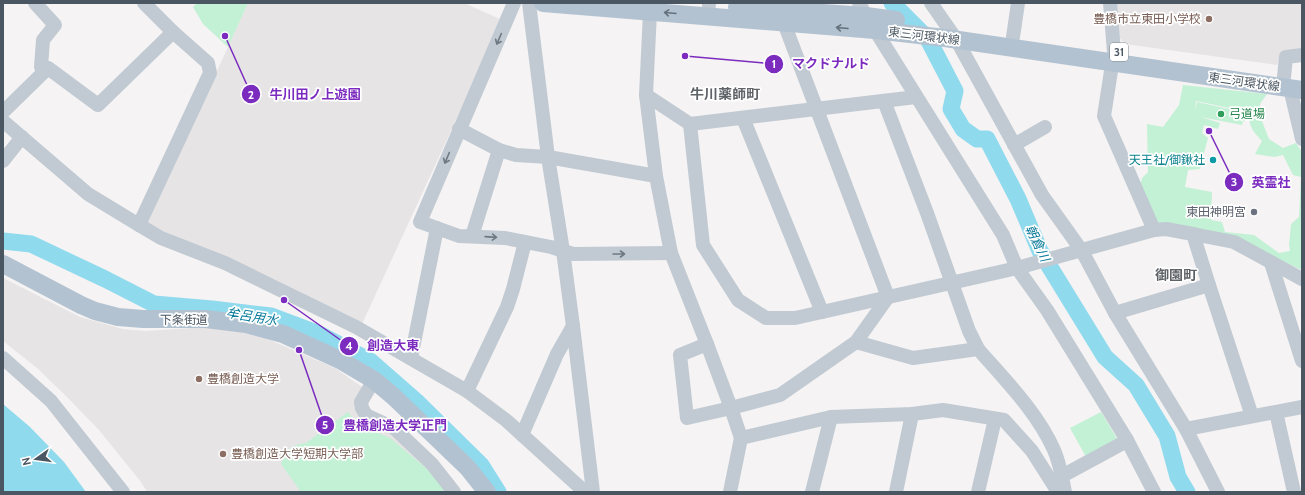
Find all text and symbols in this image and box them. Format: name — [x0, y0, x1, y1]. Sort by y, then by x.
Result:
one-way arrow — [664, 10, 677, 17]
place label: 豊橋市立東田小学校 — [1093, 11, 1201, 26]
marker: 豊橋市立東田小学校 — [1204, 14, 1214, 24]
one-way arrow — [836, 24, 849, 31]
street label: 東三河環状線 — [887, 24, 961, 47]
one-way arrow — [494, 32, 502, 44]
road number: 31 — [1110, 43, 1128, 61]
callout: マクドナルド — [764, 51, 878, 76]
text: マクドナルド — [792, 55, 870, 71]
text: 1 — [772, 56, 776, 71]
street label: 東三河環状線 — [1207, 69, 1281, 94]
callout: 牛川田ノ上遊園 — [241, 82, 368, 107]
district label: 牛川薬師町 — [690, 85, 760, 103]
text: 牛川田ノ上遊園 — [269, 86, 361, 102]
text: 2 — [248, 87, 254, 102]
place label: 弓道場 — [1229, 106, 1265, 121]
marker: 弓道場 — [1216, 109, 1226, 119]
one-way arrow — [443, 152, 450, 164]
place label: 天王社/御鍬社 — [1129, 152, 1205, 167]
marker: 天王社/御鍬社 — [1208, 155, 1218, 165]
callout: 英霊社 — [1224, 170, 1299, 195]
text: 3 — [1231, 174, 1237, 189]
text: 英霊社 — [1251, 174, 1291, 190]
place label: 東田神明宮 — [1186, 204, 1246, 219]
marker: 東田神明宮 — [1249, 207, 1259, 217]
water label: 朝倉川 — [1022, 222, 1055, 266]
one-way arrow — [484, 233, 497, 241]
one-way arrow — [612, 250, 625, 258]
district label: 御園町 — [1155, 266, 1197, 284]
water label: 牟呂用水 — [225, 304, 281, 328]
street label: 下条街道 — [160, 312, 208, 327]
callout: 創造大東 — [339, 333, 427, 358]
text: 創造大東 — [367, 337, 419, 353]
text: 4 — [345, 338, 353, 353]
place label: 豊橋創造大学 — [207, 371, 279, 386]
marker: 豊橋創造大学 — [194, 374, 204, 384]
callout: 豊橋創造大学正門 — [315, 413, 455, 438]
text: 5 — [322, 417, 328, 432]
text: 豊橋創造大学正門 — [343, 417, 447, 433]
north arrow — [16, 439, 56, 479]
place label: 豊橋創造大学短期大学部 — [231, 446, 363, 461]
marker: 豊橋創造大学短期大学部 — [218, 449, 228, 459]
text: N — [19, 456, 34, 467]

